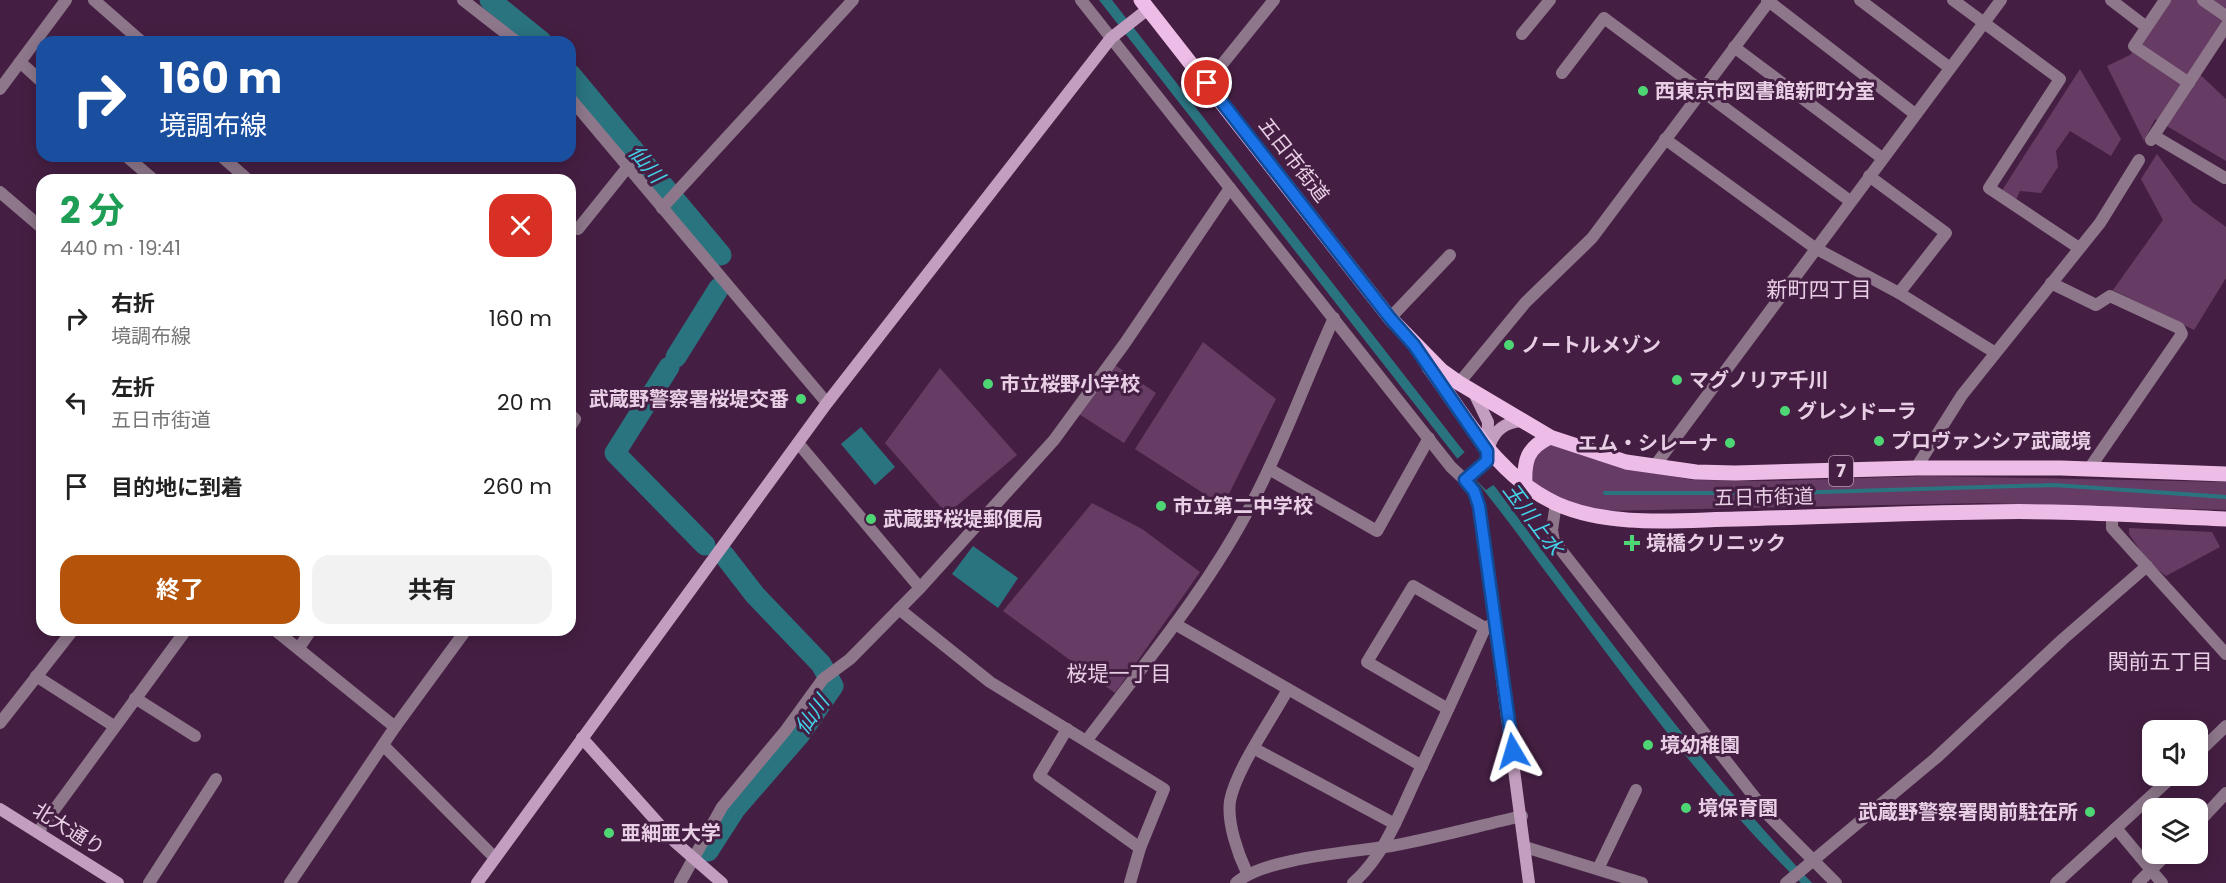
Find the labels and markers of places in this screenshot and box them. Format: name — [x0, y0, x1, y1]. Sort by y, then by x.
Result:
pin — [1181, 57, 1232, 108]
place label: 西東京市図書館新町分室 — [1655, 77, 1875, 105]
marker: 西東京市図書館新町分室 — [1636, 84, 1650, 98]
place label: ノートルメゾン — [1521, 331, 1661, 359]
marker: ノートルメゾン — [1502, 338, 1516, 352]
place label: マグノリア千川 — [1689, 366, 1829, 394]
place label: 市立桜野小学校 — [1000, 370, 1140, 398]
marker: マグノリア千川 — [1670, 373, 1684, 387]
marker: 市立桜野小学校 — [981, 377, 995, 391]
place label: 武蔵野警察署桜堤交番 — [589, 385, 789, 413]
marker: 武蔵野警察署桜堤交番 — [794, 392, 808, 406]
place label: グレンドーラ — [1797, 397, 1917, 425]
marker: グレンドーラ — [1778, 404, 1792, 418]
place label: プロヴァンシア武蔵境 — [1891, 427, 2091, 455]
place label: エム・シレーナ — [1578, 429, 1718, 457]
marker: プロヴァンシア武蔵境 — [1872, 434, 1886, 448]
marker: エム・シレーナ — [1723, 436, 1737, 450]
place label: 市立第二中学校 — [1173, 492, 1313, 520]
marker: 市立第二中学校 — [1154, 499, 1168, 513]
place label: 武蔵野桜堤郵便局 — [883, 505, 1043, 533]
marker: 武蔵野桜堤郵便局 — [864, 512, 878, 526]
place label: 境橋クリニック — [1646, 529, 1786, 557]
marker: 境橋クリニック — [1623, 534, 1641, 552]
place label: 境幼稚園 — [1660, 731, 1740, 759]
marker: 境幼稚園 — [1641, 738, 1655, 752]
place label: 境保育園 — [1698, 794, 1778, 822]
place label: 武蔵野警察署関前駐在所 — [1858, 798, 2078, 826]
marker: 境保育園 — [1679, 801, 1693, 815]
marker: 武蔵野警察署関前駐在所 — [2083, 805, 2097, 819]
place label: 亜細亜大学 — [621, 819, 721, 847]
marker: 亜細亜大学 — [602, 826, 616, 840]

